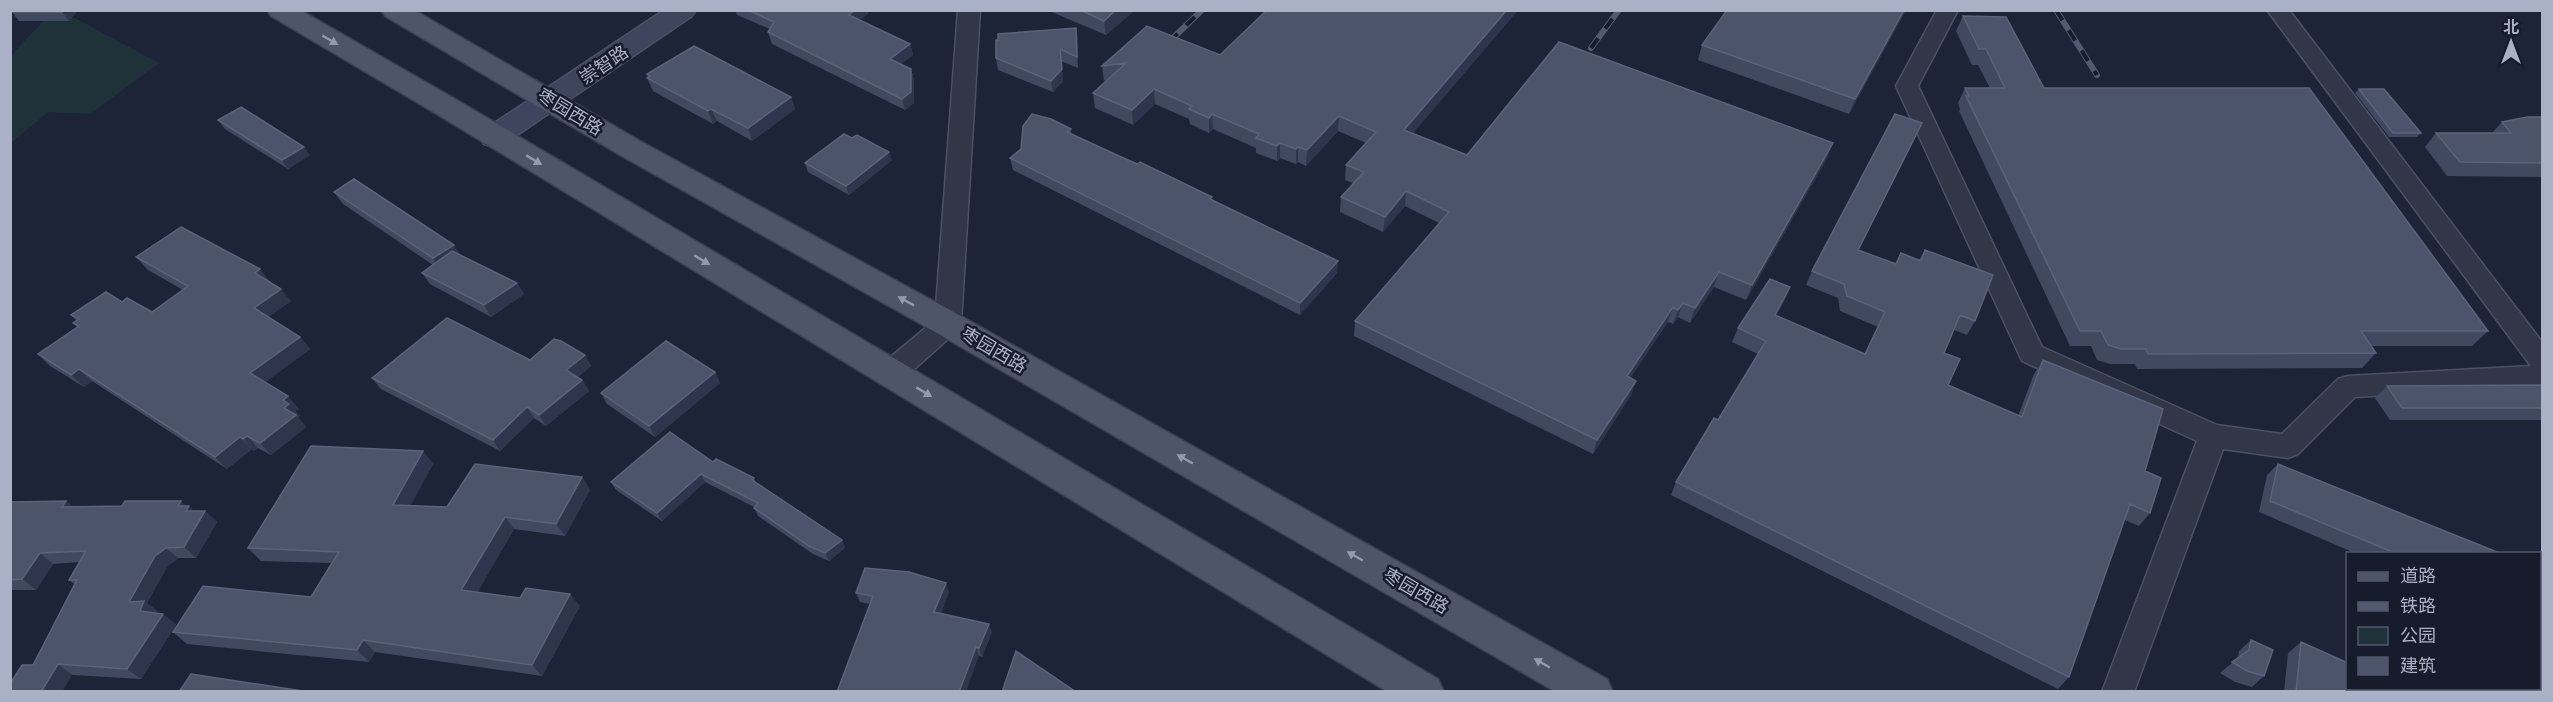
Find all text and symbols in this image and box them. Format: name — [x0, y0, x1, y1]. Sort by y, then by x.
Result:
north arrow — [2481, 12, 2541, 72]
text: 北 — [2503, 17, 2519, 37]
one-way arrow — [322, 35, 339, 45]
street label: 崇智路 — [575, 41, 632, 88]
street label: 枣园西路 — [534, 84, 607, 139]
one-way arrow — [526, 155, 542, 166]
one-way arrow — [694, 255, 710, 266]
one-way arrow — [897, 296, 914, 306]
street label: 枣园西路 — [958, 322, 1031, 377]
one-way arrow — [916, 387, 932, 398]
one-way arrow — [1177, 454, 1193, 465]
one-way arrow — [1347, 550, 1363, 561]
legend — [2346, 552, 2541, 690]
street label: 枣园西路 — [1380, 563, 1453, 618]
text: 道路 — [2400, 565, 2436, 586]
text: 铁路 — [2400, 595, 2436, 616]
text: 公园 — [2400, 625, 2436, 646]
text: 建筑 — [2400, 655, 2436, 676]
one-way arrow — [1534, 657, 1550, 668]

